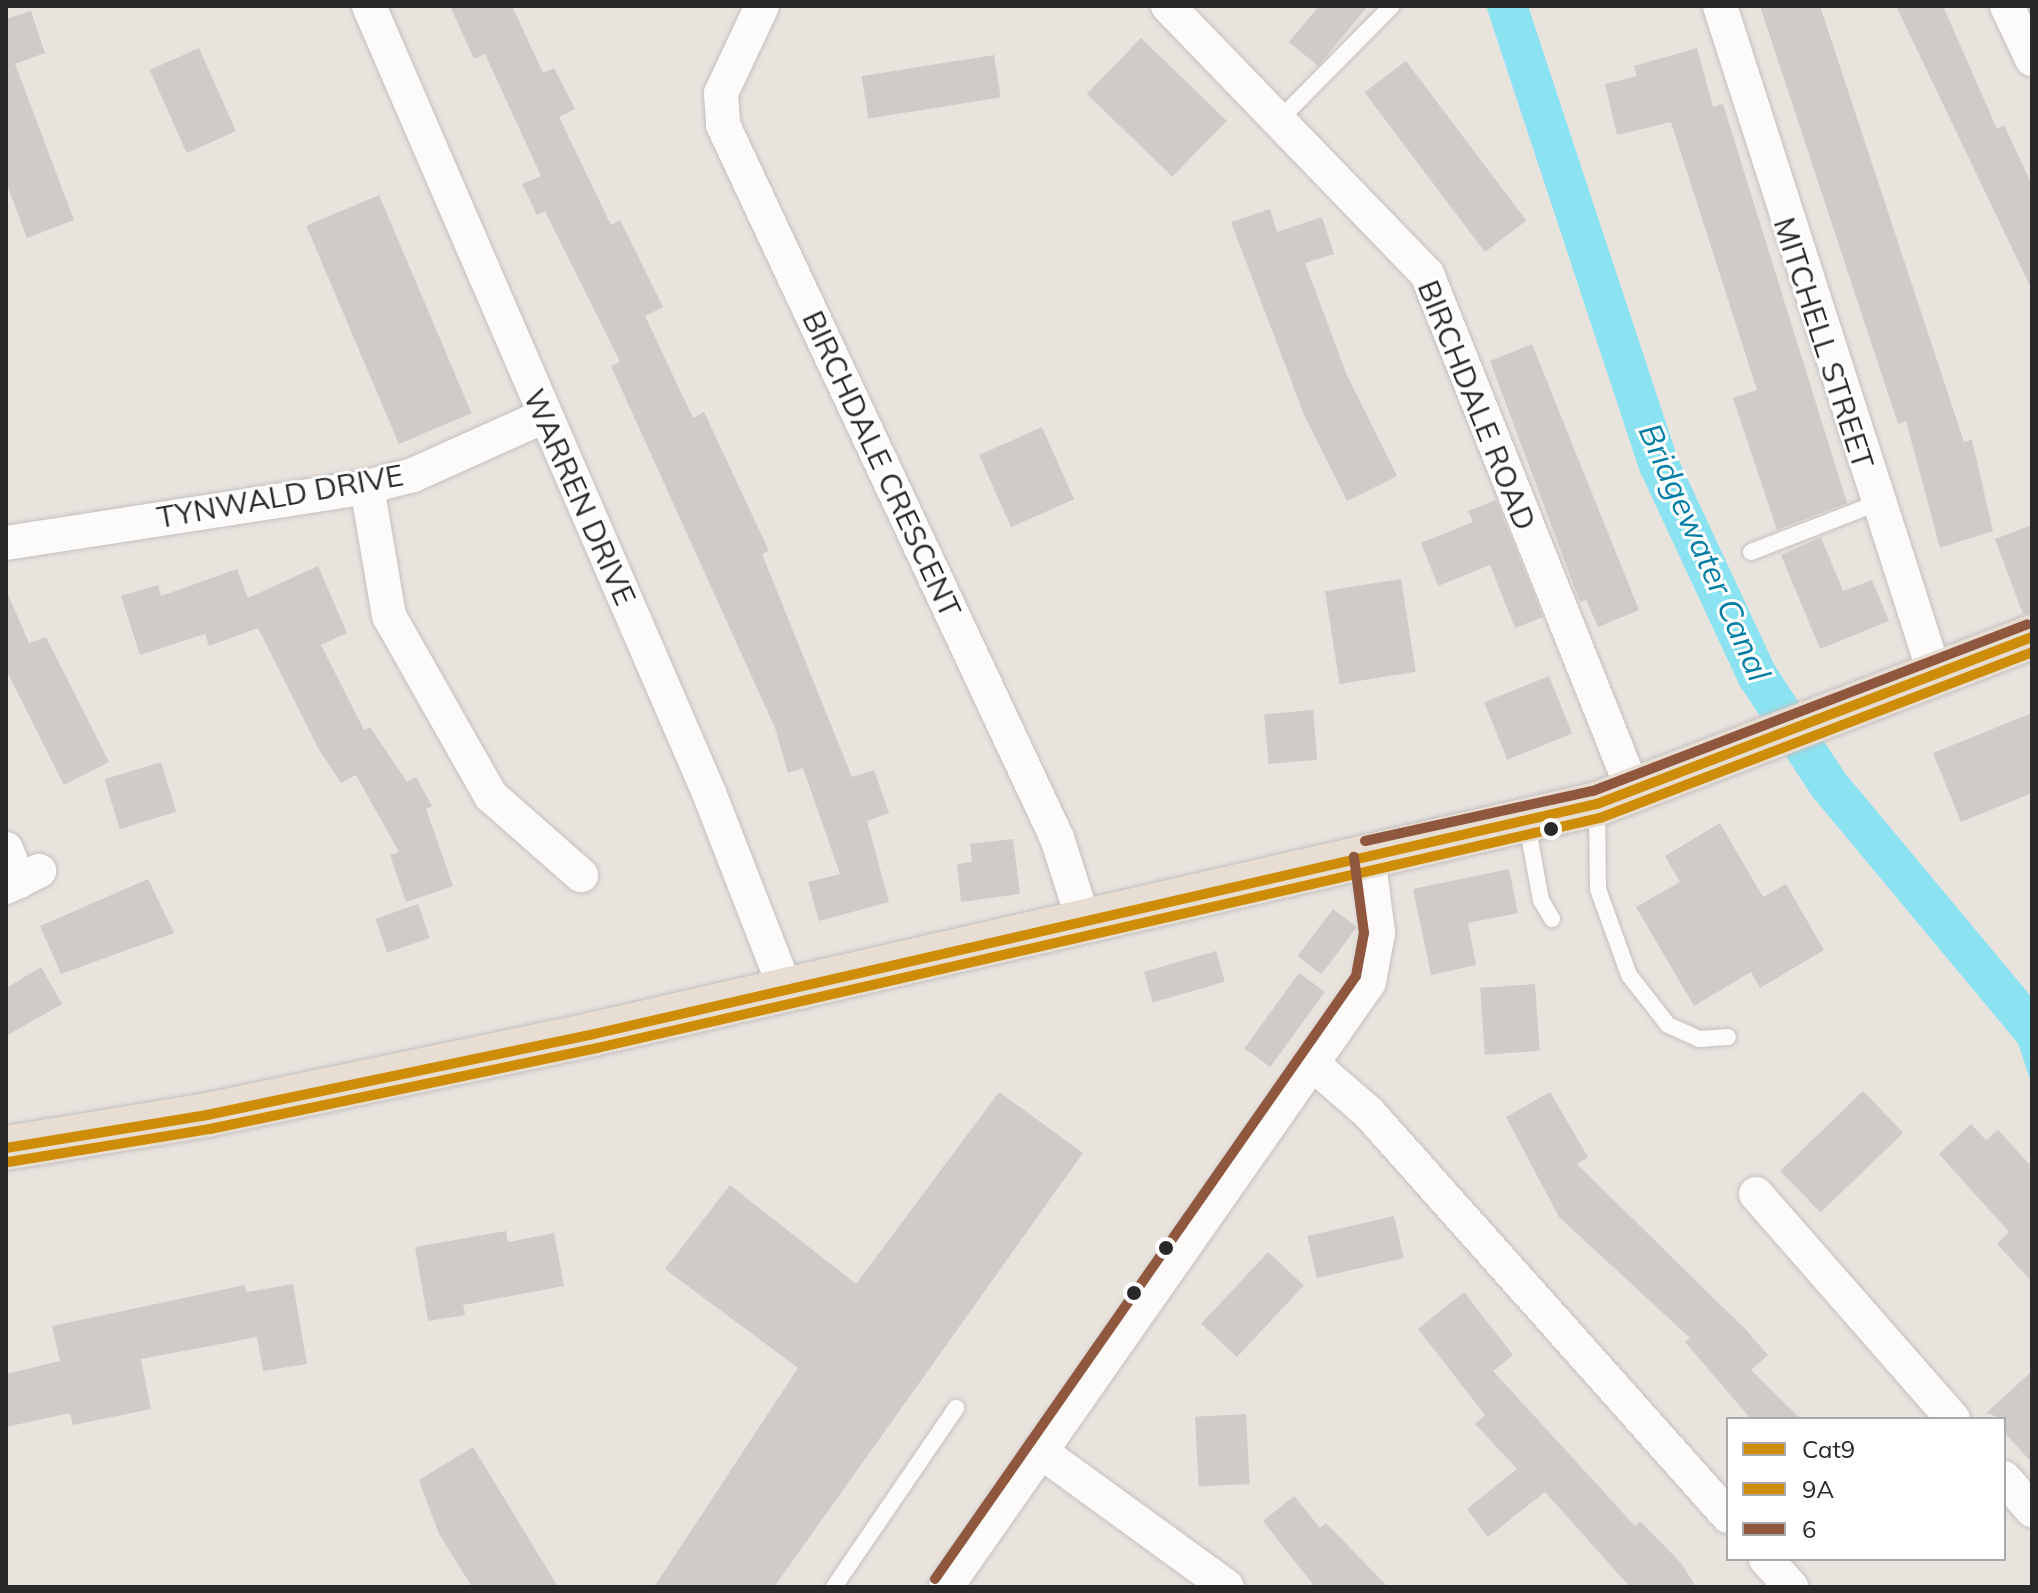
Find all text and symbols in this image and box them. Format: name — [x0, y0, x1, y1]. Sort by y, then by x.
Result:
street label: MITCHELL STREET — [1766, 213, 1882, 473]
street label: BIRCHDALE ROAD — [1410, 275, 1544, 535]
street label: BIRCHDALE CRESCENT — [795, 305, 969, 623]
street label: WARREN DRIVE — [516, 383, 644, 611]
water label: Bridgewater Canal — [1631, 417, 1779, 687]
street label: TYNWALD DRIVE — [154, 457, 406, 535]
unlabelled marker — [1543, 821, 1559, 837]
unlabelled marker — [1158, 1240, 1174, 1256]
unlabelled marker — [1126, 1285, 1142, 1301]
legend — [1726, 1417, 2006, 1561]
text: Cat9 — [1802, 1434, 1855, 1464]
text: 9A — [1802, 1474, 1834, 1504]
text: 6 — [1802, 1514, 1816, 1544]

